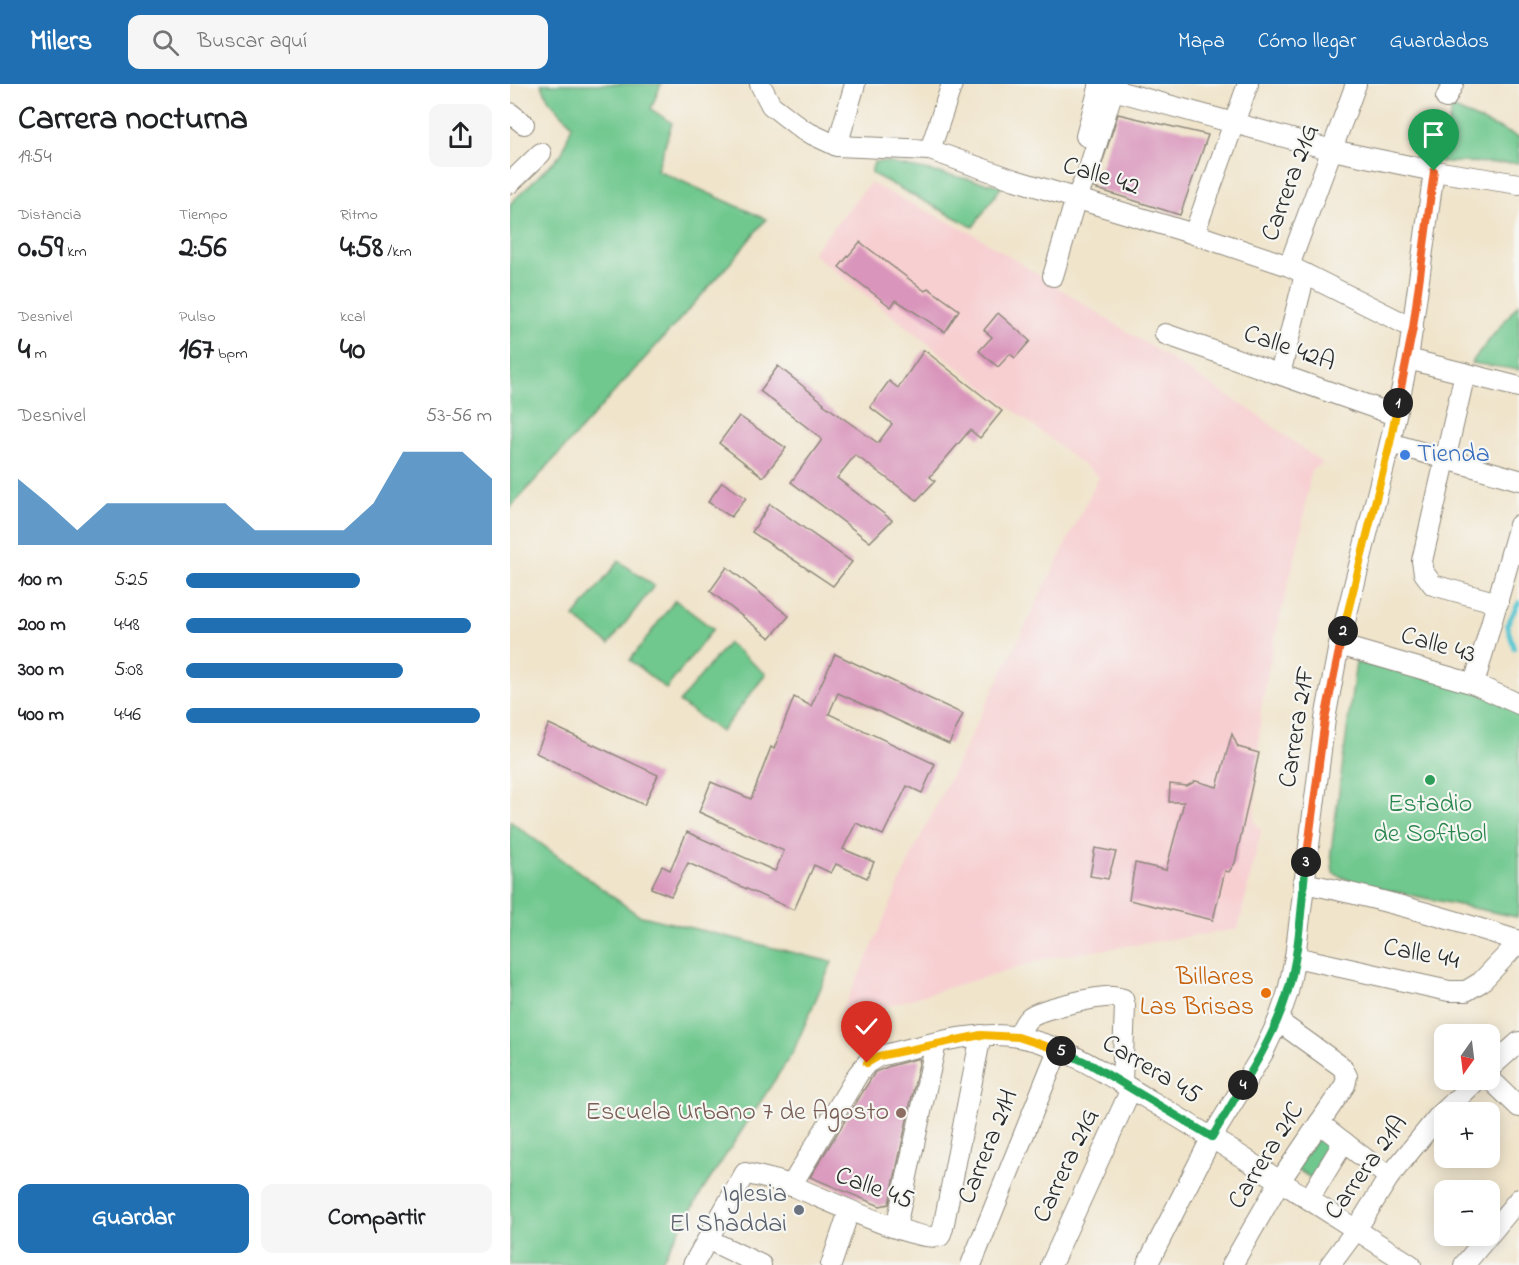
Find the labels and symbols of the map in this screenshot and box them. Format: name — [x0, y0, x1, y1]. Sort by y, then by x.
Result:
pin — [1408, 109, 1459, 171]
street label: Carrera 21G — [1252, 119, 1330, 247]
street label: Calle 42 — [1058, 147, 1144, 207]
street label: Calle 42A — [1238, 316, 1340, 382]
pin: 1 — [1383, 388, 1413, 418]
place label: Tienda — [1417, 436, 1490, 474]
marker: Tienda — [1398, 448, 1412, 462]
pin: 2 — [1328, 616, 1358, 646]
street label: Calle 43 — [1396, 617, 1480, 675]
street label: Carrera 21F — [1270, 663, 1326, 791]
marker: Estadio de Softbol — [1423, 773, 1437, 787]
place label: Estadio de Softbol — [1373, 786, 1487, 854]
pin: 3 — [1291, 847, 1321, 877]
street label: Calle 44 — [1380, 929, 1463, 981]
place label: Billares Las Brisas — [1140, 959, 1254, 1027]
marker: Billares Las Brisas — [1259, 986, 1273, 1000]
pin — [841, 1001, 892, 1063]
north arrow — [1434, 1024, 1500, 1090]
street label: Carrera 45 — [1094, 1025, 1208, 1115]
pin: 5 — [1046, 1036, 1076, 1066]
pin: 4 — [1228, 1070, 1258, 1100]
street label: Carrera 21H — [949, 1084, 1029, 1210]
place label: Escuela Urbano 7 de Agosto — [585, 1094, 889, 1132]
street label: Carrera 21C — [1219, 1095, 1315, 1217]
street label: Carrera 21G — [1024, 1103, 1110, 1229]
marker: Escuela Urbano 7 de Agosto — [894, 1106, 908, 1120]
street label: Carrera 21A — [1316, 1108, 1418, 1228]
street label: Calle 45 — [830, 1157, 919, 1221]
place label: Iglesia El Shaddai — [669, 1176, 787, 1244]
marker: Iglesia El Shaddai — [792, 1203, 806, 1217]

